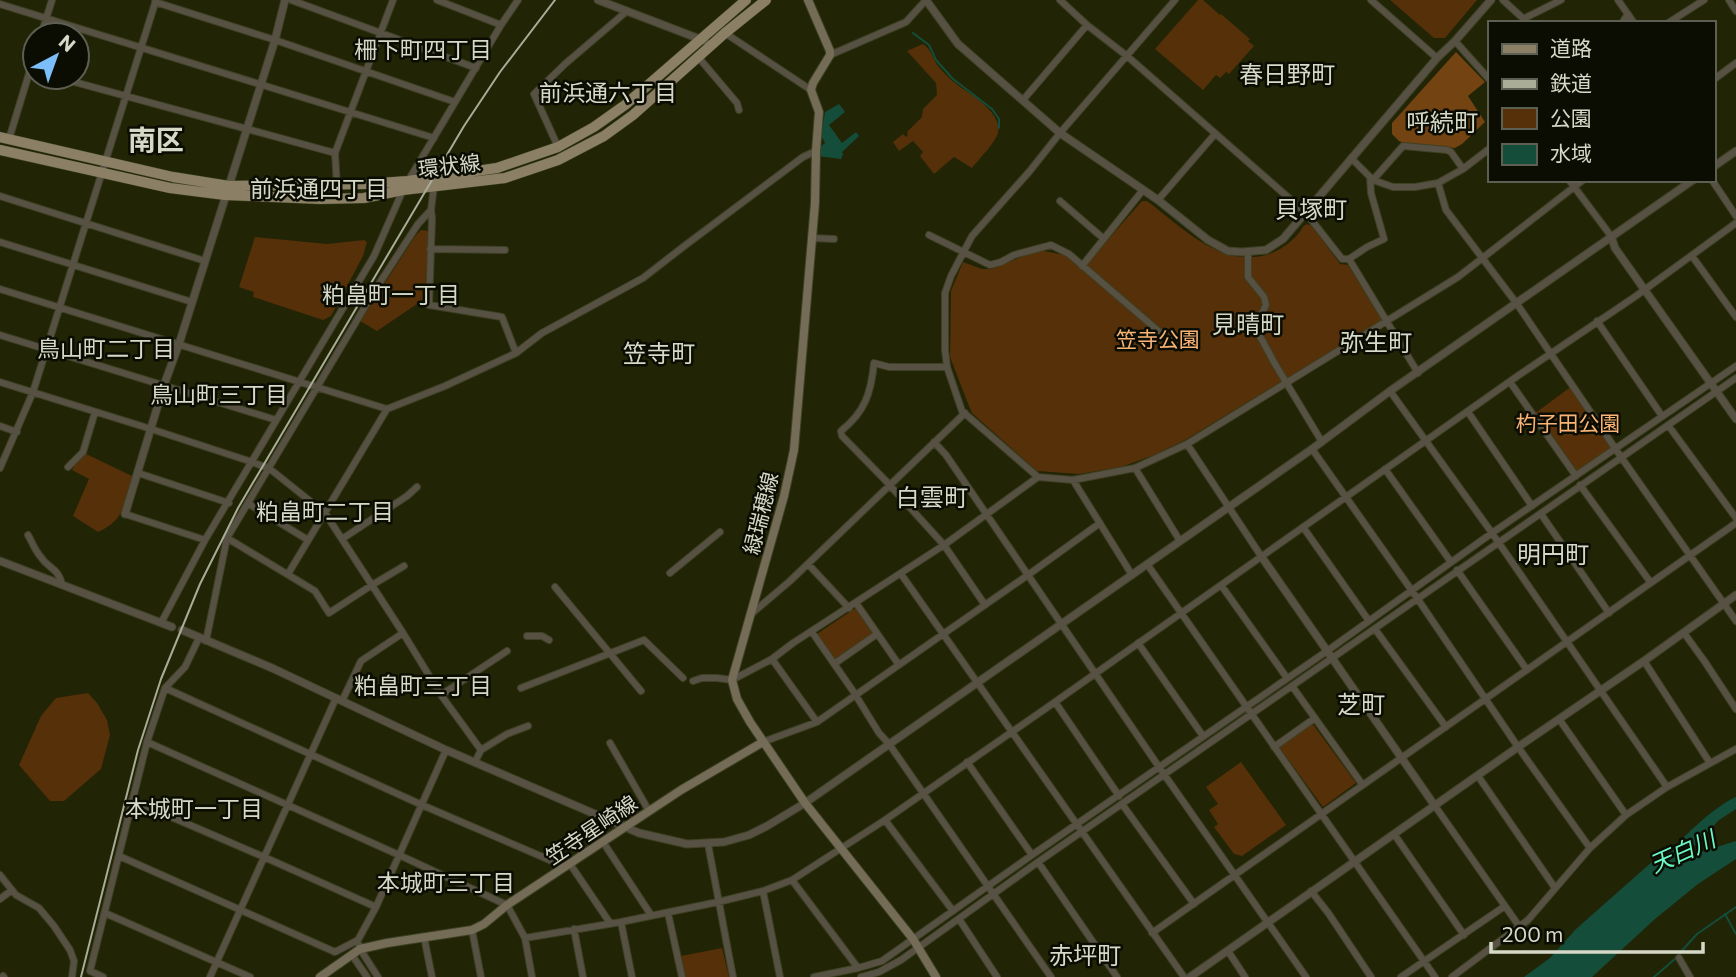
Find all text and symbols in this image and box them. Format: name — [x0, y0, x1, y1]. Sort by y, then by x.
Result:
north arrow — [21, 21, 91, 91]
legend — [1488, 21, 1715, 182]
text: N — [55, 29, 80, 56]
district label: 柵下町四丁目 — [354, 35, 492, 63]
text: 道路 — [1550, 35, 1592, 60]
district label: 春日野町 — [1239, 59, 1335, 88]
text: 鉄道 — [1550, 70, 1592, 95]
district label: 前浜通六丁目 — [539, 78, 677, 106]
text: 公園 — [1550, 105, 1592, 130]
district label: 呼続町 — [1406, 107, 1478, 136]
district label: 南区 — [128, 122, 184, 156]
text: 水域 — [1550, 140, 1592, 165]
street label: 環状線 — [416, 149, 482, 181]
district label: 前浜通四丁目 — [250, 174, 388, 202]
district label: 貝塚町 — [1275, 194, 1347, 223]
district label: 粕畠町一丁目 — [322, 280, 460, 308]
district label: 見晴町 — [1212, 309, 1284, 338]
park label: 笠寺公園 — [1116, 326, 1200, 351]
district label: 弥生町 — [1340, 327, 1412, 356]
district label: 鳥山町二丁目 — [37, 334, 175, 362]
district label: 笠寺町 — [623, 338, 695, 367]
district label: 鳥山町三丁目 — [150, 380, 288, 408]
park label: 杓子田公園 — [1516, 410, 1621, 435]
street label: 緑瑞穂線 — [738, 469, 782, 557]
district label: 白雲町 — [896, 482, 968, 511]
district label: 粕畠町二丁目 — [256, 497, 394, 525]
district label: 明円町 — [1517, 539, 1589, 568]
district label: 粕畠町三丁目 — [354, 671, 492, 699]
district label: 芝町 — [1337, 689, 1385, 718]
street label: 笠寺星崎線 — [540, 789, 642, 869]
district label: 本城町一丁目 — [125, 794, 263, 822]
water label: 天白川 — [1645, 823, 1722, 878]
district label: 本城町三丁目 — [377, 868, 515, 896]
scale bar — [1491, 911, 1703, 955]
text: 200 m — [1502, 921, 1563, 946]
district label: 赤坪町 — [1049, 940, 1121, 969]

